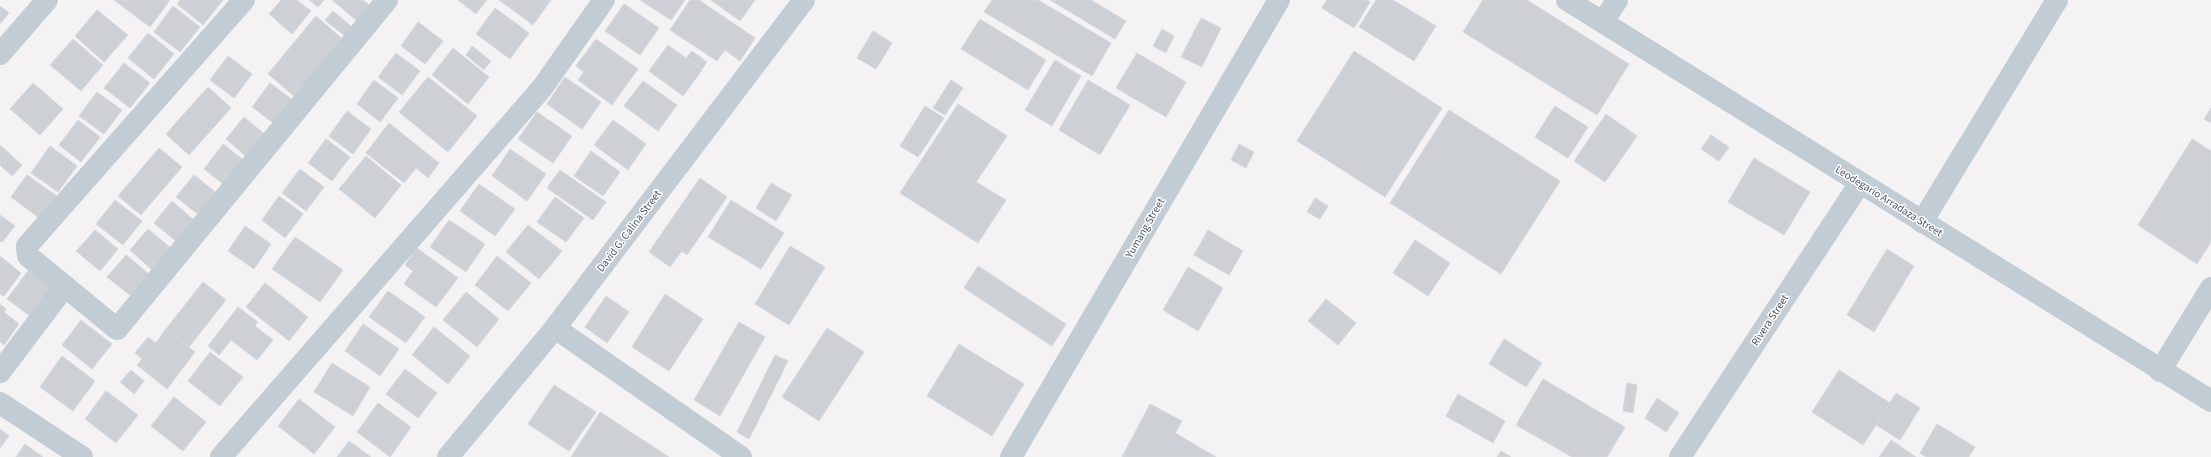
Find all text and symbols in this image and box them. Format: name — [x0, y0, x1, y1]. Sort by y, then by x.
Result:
street label: Leodegario Arradaza Street — [1832, 162, 1946, 240]
street label: David G. Calina Street — [593, 187, 665, 275]
street label: Yumang Street — [1121, 195, 1168, 262]
street label: Rivera Street — [1748, 291, 1792, 349]

